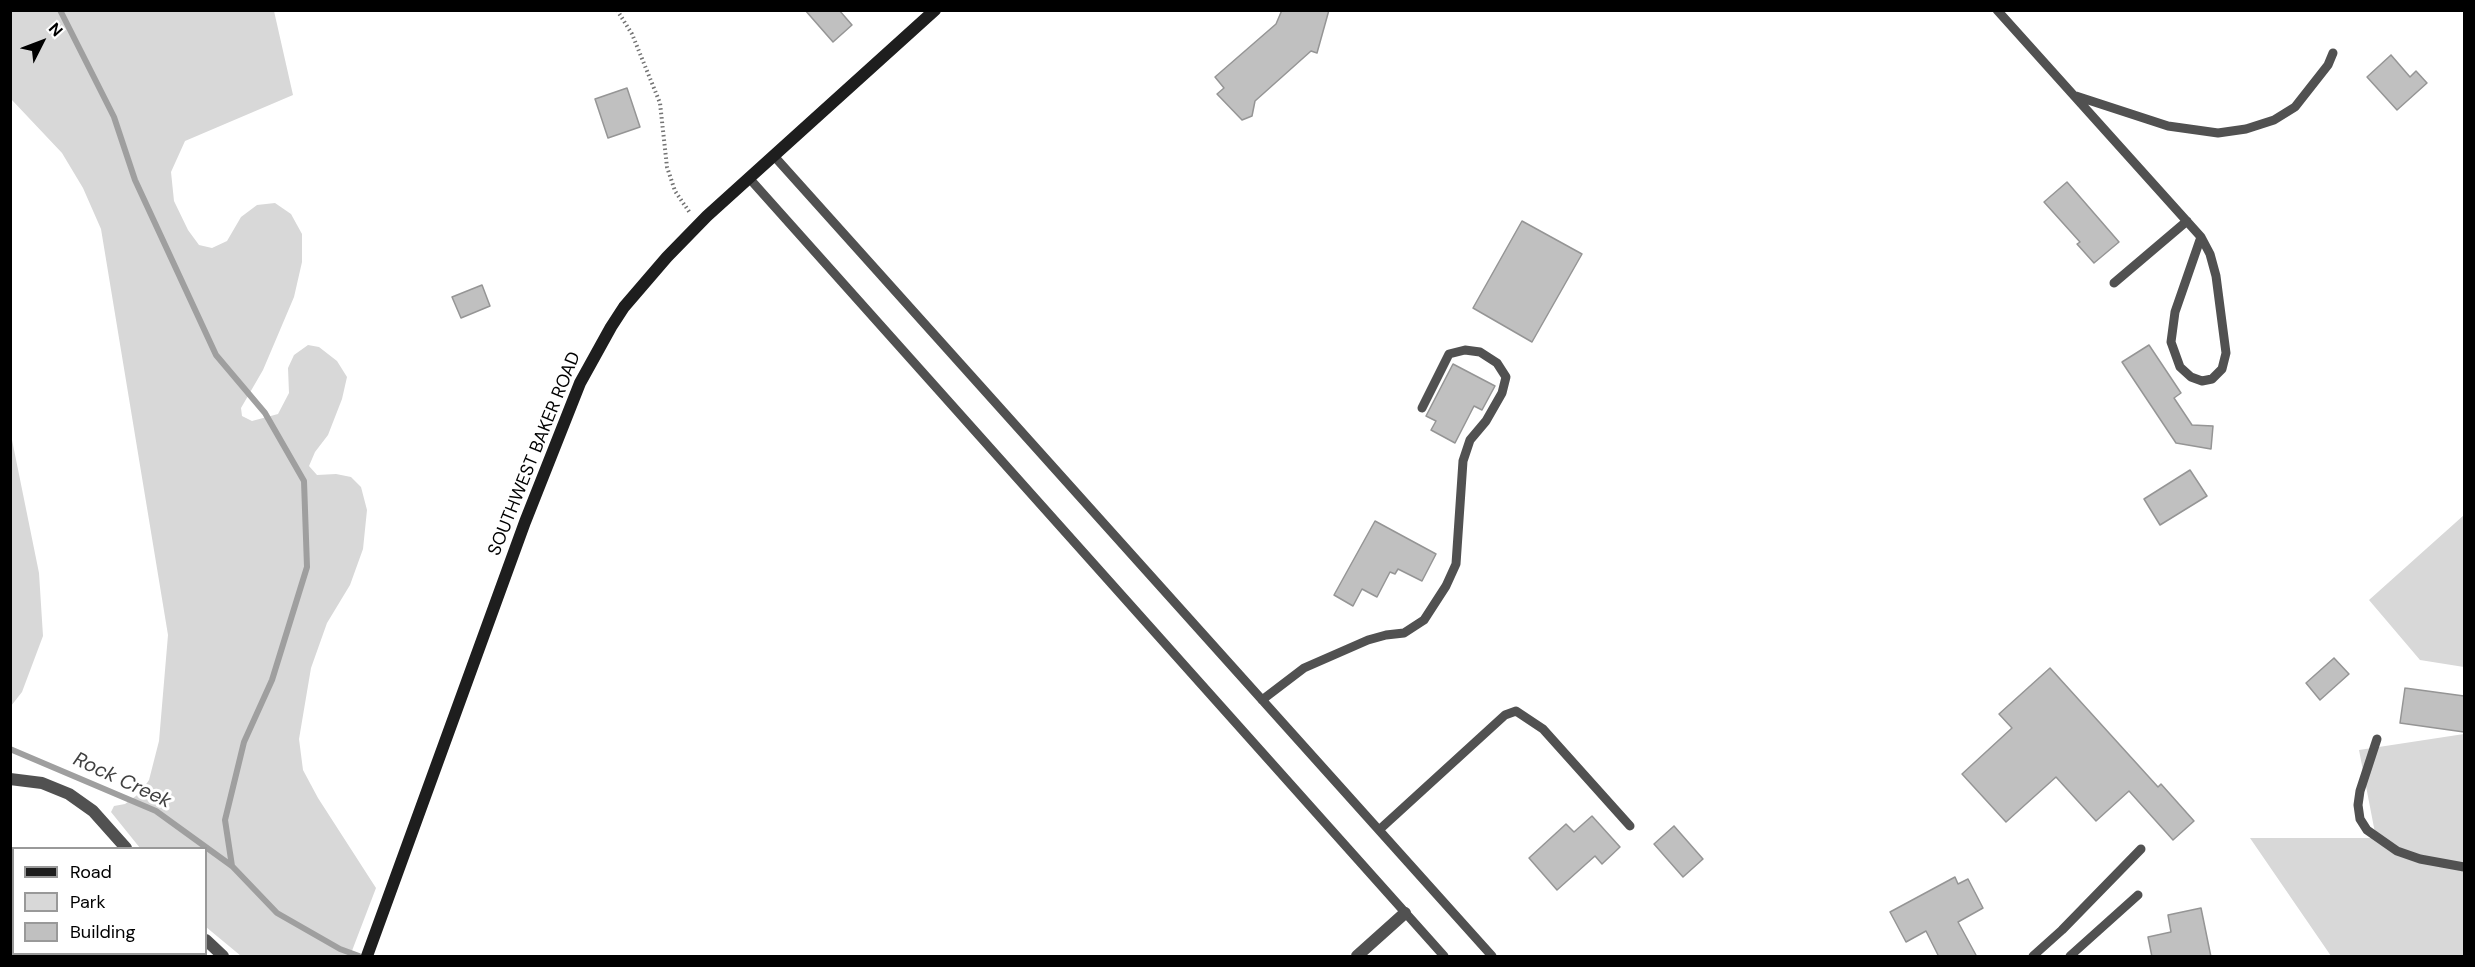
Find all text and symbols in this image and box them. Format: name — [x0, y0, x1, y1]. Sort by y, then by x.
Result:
north arrow — [12, 12, 72, 72]
text: N — [44, 18, 67, 41]
street label: SOUTHWEST BAKER ROAD — [484, 349, 586, 559]
water label: Rock Creek — [69, 748, 175, 814]
legend — [12, 847, 207, 955]
text: Road — [70, 860, 112, 884]
text: Park — [70, 890, 106, 914]
text: Building — [70, 920, 135, 944]

